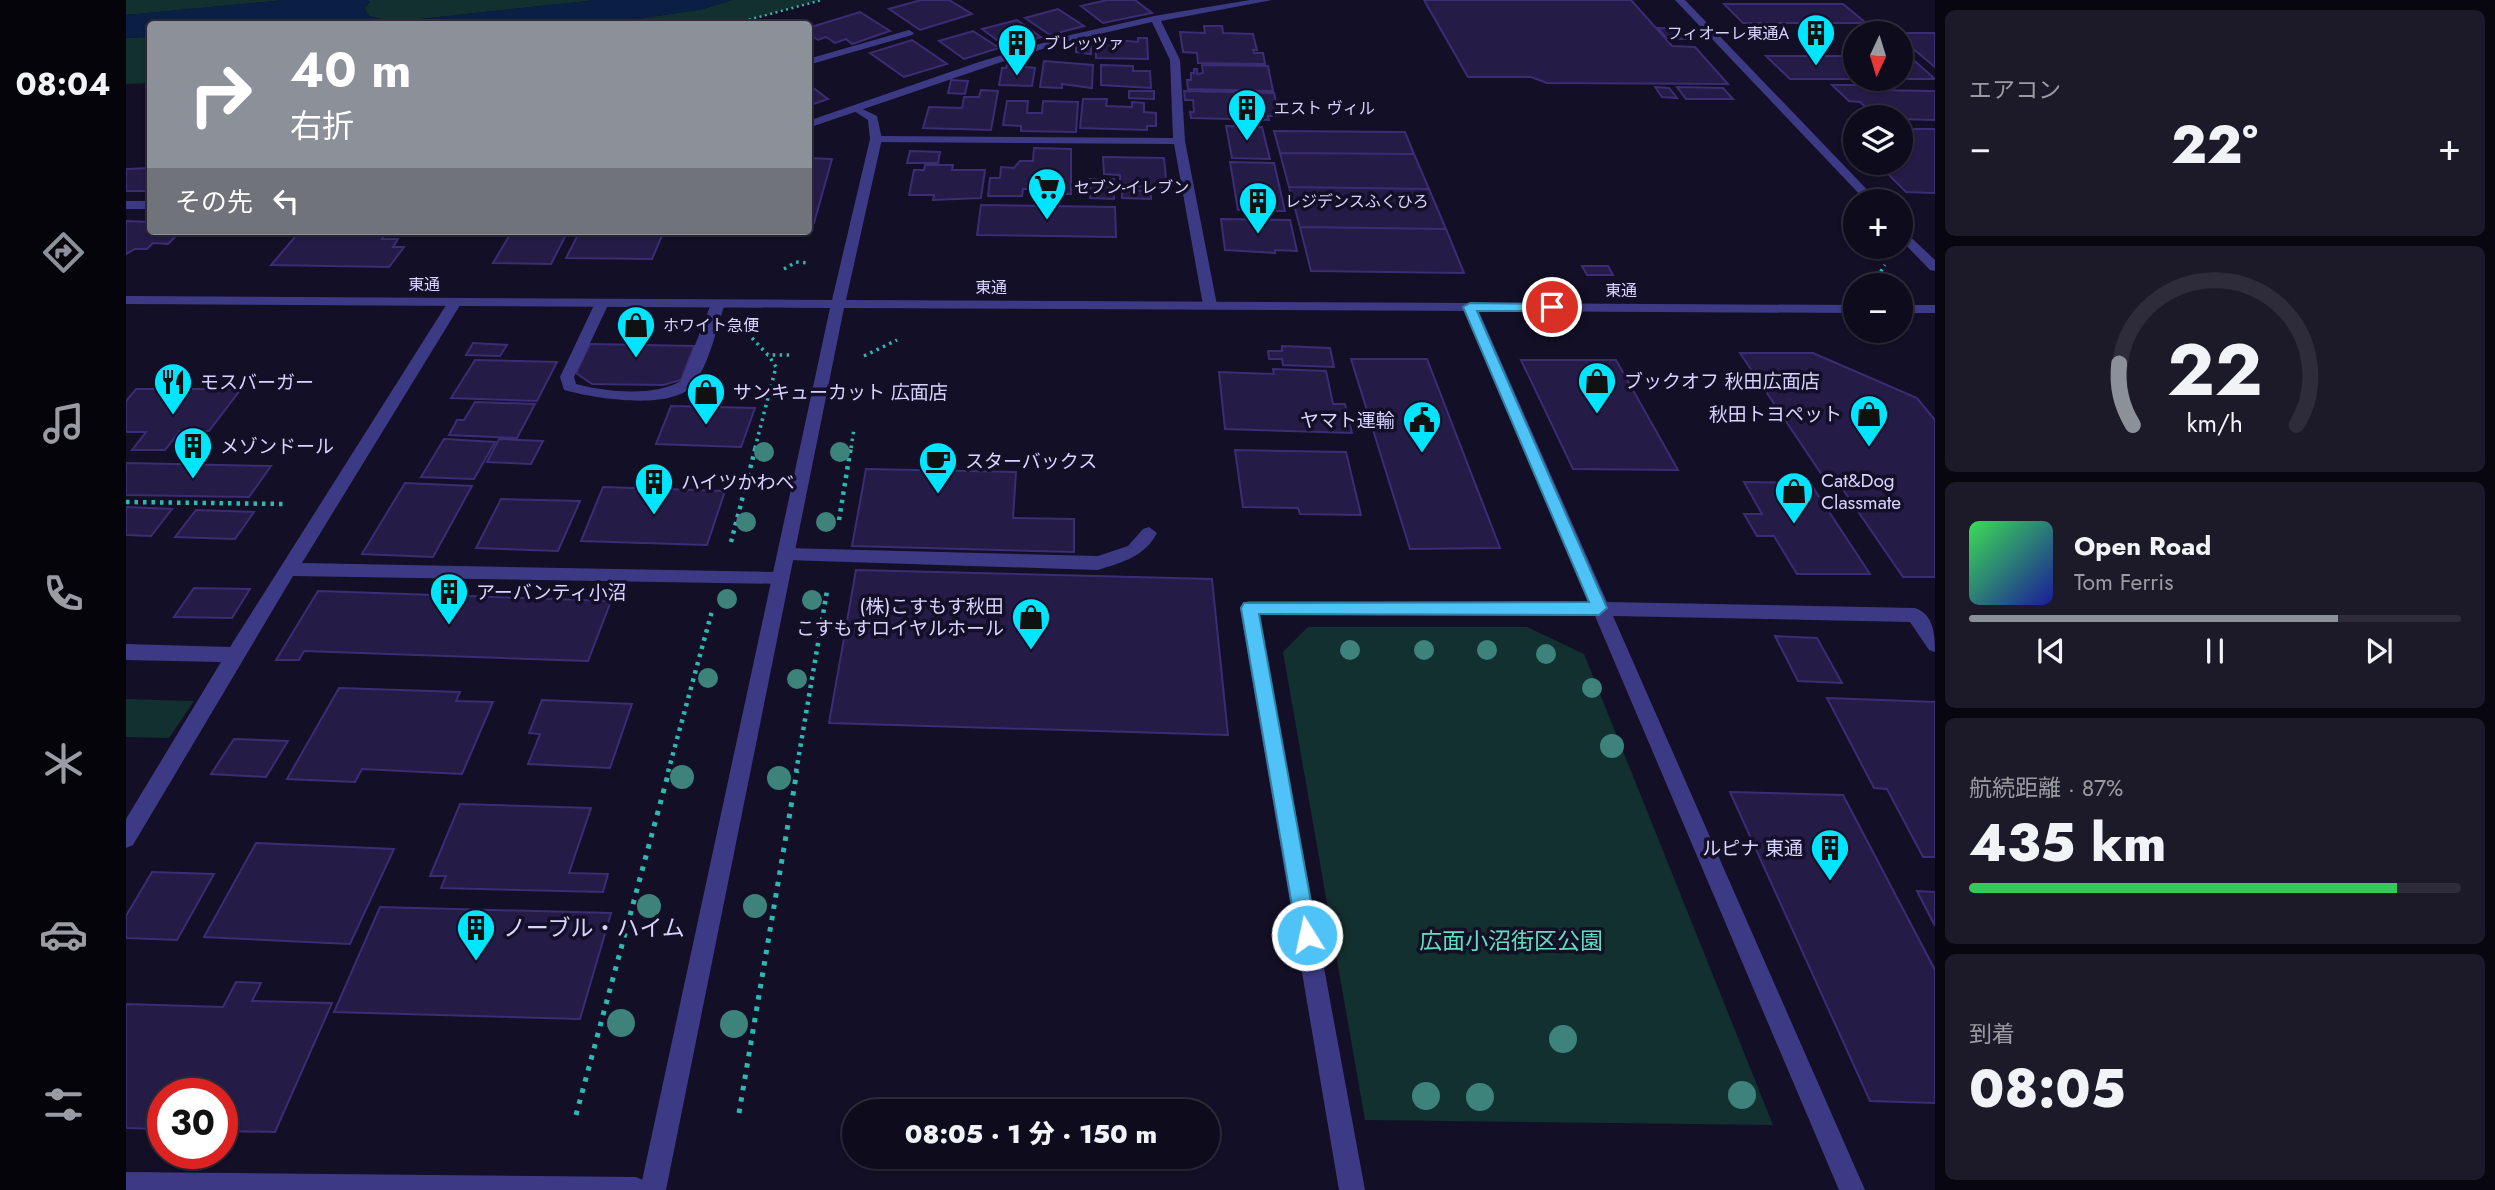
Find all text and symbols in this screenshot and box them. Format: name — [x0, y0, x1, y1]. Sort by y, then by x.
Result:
building icon: フィオーレ東通A — [1795, 12, 1837, 67]
north arrow — [1843, 21, 1913, 91]
map controls — [1843, 21, 1913, 343]
building icon: ブレッツァ — [996, 22, 1038, 77]
place label: フィオーレ東通A — [1667, 22, 1789, 45]
place label: ブレッツァ — [1044, 32, 1124, 55]
text: 40 m — [290, 35, 412, 105]
icon: right — [175, 49, 266, 140]
text: 08:04 — [15, 61, 111, 107]
text: エアコン — [1969, 73, 2061, 107]
building icon: エスト ヴィル — [1226, 87, 1268, 142]
place label: エスト ヴィル — [1274, 97, 1375, 120]
text: 右折 — [290, 103, 354, 149]
button: layers — [1843, 105, 1913, 175]
text: 22° — [2171, 107, 2258, 183]
text: − — [1969, 119, 1991, 174]
text: + — [2438, 119, 2461, 174]
supermarket icon: セブン-イレブン — [1026, 166, 1068, 221]
place label: セブン-イレブン — [1074, 176, 1189, 199]
building icon: レジデンスふくひろ — [1237, 180, 1279, 235]
icon: left — [267, 182, 305, 220]
text: その先 — [175, 183, 253, 221]
button: + — [1843, 189, 1913, 259]
place label: レジデンスふくひろ — [1285, 190, 1429, 213]
icon: directions — [39, 228, 88, 277]
street label: 東通 — [408, 273, 440, 296]
button: − — [1843, 273, 1913, 343]
street label: 東通 — [975, 276, 1007, 299]
pin — [1522, 277, 1582, 337]
street label: 東通 — [1605, 279, 1637, 302]
icon: arrive — [1533, 288, 1571, 326]
shop icon: ホワイト急便 — [615, 304, 657, 359]
place label: ホワイト急便 — [663, 314, 759, 337]
text: 22 — [2167, 317, 2263, 422]
shop icon: ブックオフ 秋田広面店 — [1576, 360, 1618, 415]
restaurant icon: モスバーガー — [152, 361, 194, 416]
place label: ブックオフ 秋田広面店 — [1624, 368, 1820, 395]
place label: モスバーガー — [200, 369, 314, 396]
shop icon: サンキューカット 広面店 — [685, 371, 727, 426]
place label: サンキューカット 広面店 — [733, 379, 948, 406]
shop icon: 秋田トヨペット — [1848, 393, 1890, 448]
icon: music — [39, 399, 88, 448]
public building icon: ヤマト運輸 — [1401, 399, 1443, 454]
place label: 秋田トヨペット — [1709, 401, 1842, 428]
text: km/h — [2187, 405, 2243, 441]
place label: ヤマト運輸 — [1300, 407, 1395, 434]
building icon: メゾンドール — [172, 425, 214, 480]
place label: メゾンドール — [220, 433, 334, 460]
cafe icon: スターバックス — [917, 440, 959, 495]
place label: スターバックス — [965, 448, 1097, 475]
building icon: ハイツかわべ — [633, 461, 675, 516]
place label: Cat&Dog Classmate — [1821, 467, 1901, 516]
place label: ハイツかわべ — [681, 469, 795, 496]
shop icon: Cat&Dog Classmate — [1773, 470, 1815, 525]
text: Open Road — [2074, 527, 2211, 565]
text: Tom Ferris — [2074, 565, 2173, 599]
icon: phone — [39, 569, 88, 618]
building icon: アーバンティ小沼 — [428, 571, 470, 626]
place label: アーバンティ小沼 — [476, 579, 626, 606]
place label: (株)こすもす秋田 こすもすロイヤルホール — [796, 593, 1004, 642]
shop icon: (株)こすもす秋田 こすもすロイヤルホール — [1010, 596, 1052, 651]
icon: previous — [2032, 632, 2070, 670]
icon: pause — [2196, 632, 2234, 670]
icon: next — [2360, 632, 2398, 670]
icon: climate — [39, 739, 88, 788]
text: 航続距離 · 87% — [1969, 771, 2123, 805]
text: 435 km — [1969, 805, 2166, 881]
building icon: ルピナ 東通 — [1809, 827, 1851, 882]
place label: ルピナ 東通 — [1702, 835, 1803, 862]
position arrow — [1270, 898, 1344, 972]
building icon: ノーブル・ハイム — [455, 907, 497, 962]
icon: car — [39, 910, 88, 959]
place label: ノーブル・ハイム — [503, 911, 685, 945]
park label: 広面小沼街区公園 — [1419, 924, 1603, 958]
text: 到着 — [1969, 1017, 2015, 1051]
text: 08:05 — [1969, 1051, 2126, 1127]
speed limit sign: 30 — [147, 1078, 238, 1169]
icon: filters — [39, 1080, 88, 1129]
text: 08:05 · 1 分 · 150 m — [905, 1115, 1157, 1153]

